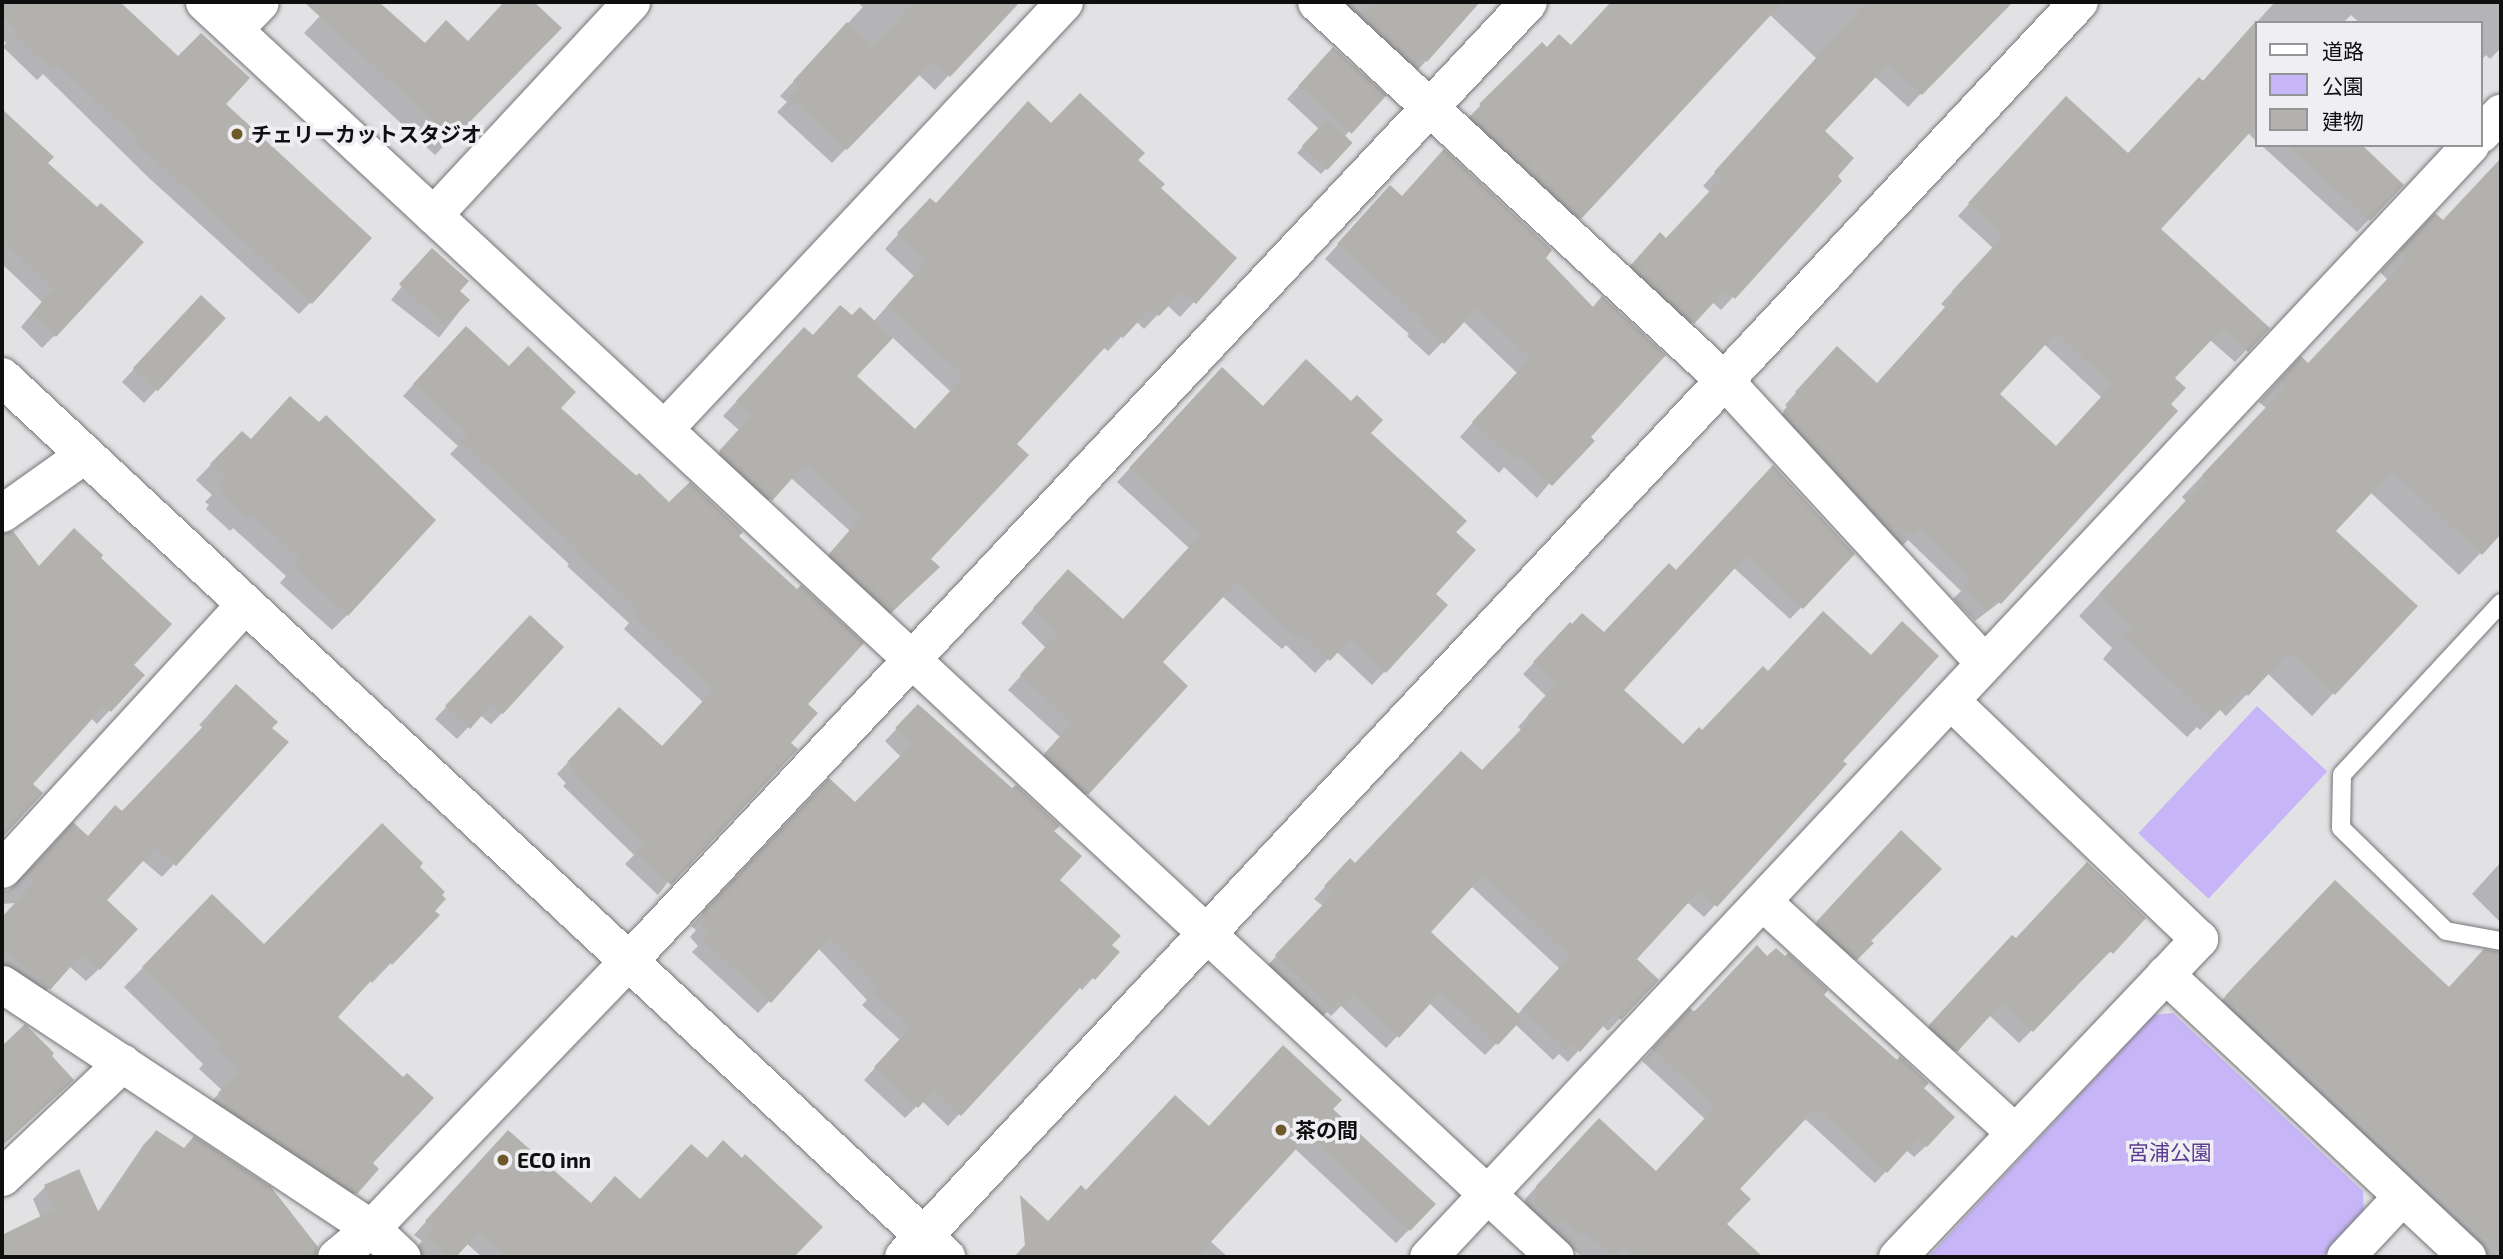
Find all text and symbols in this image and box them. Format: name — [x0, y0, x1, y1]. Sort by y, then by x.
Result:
legend — [2254, 21, 2482, 147]
text: 道路 — [2322, 38, 2364, 63]
text: 公園 — [2322, 73, 2364, 98]
text: 建物 — [2322, 108, 2364, 133]
place label: チェリーカットスタジオ — [251, 121, 482, 147]
marker: チェリーカットスタジオ — [229, 126, 245, 142]
place label: 茶の間 — [1295, 1117, 1358, 1143]
marker: 茶の間 — [1273, 1122, 1289, 1138]
park label: 宮浦公園 — [2128, 1139, 2212, 1165]
place label: ECO inn — [517, 1147, 591, 1173]
marker: ECO inn — [495, 1152, 511, 1168]

